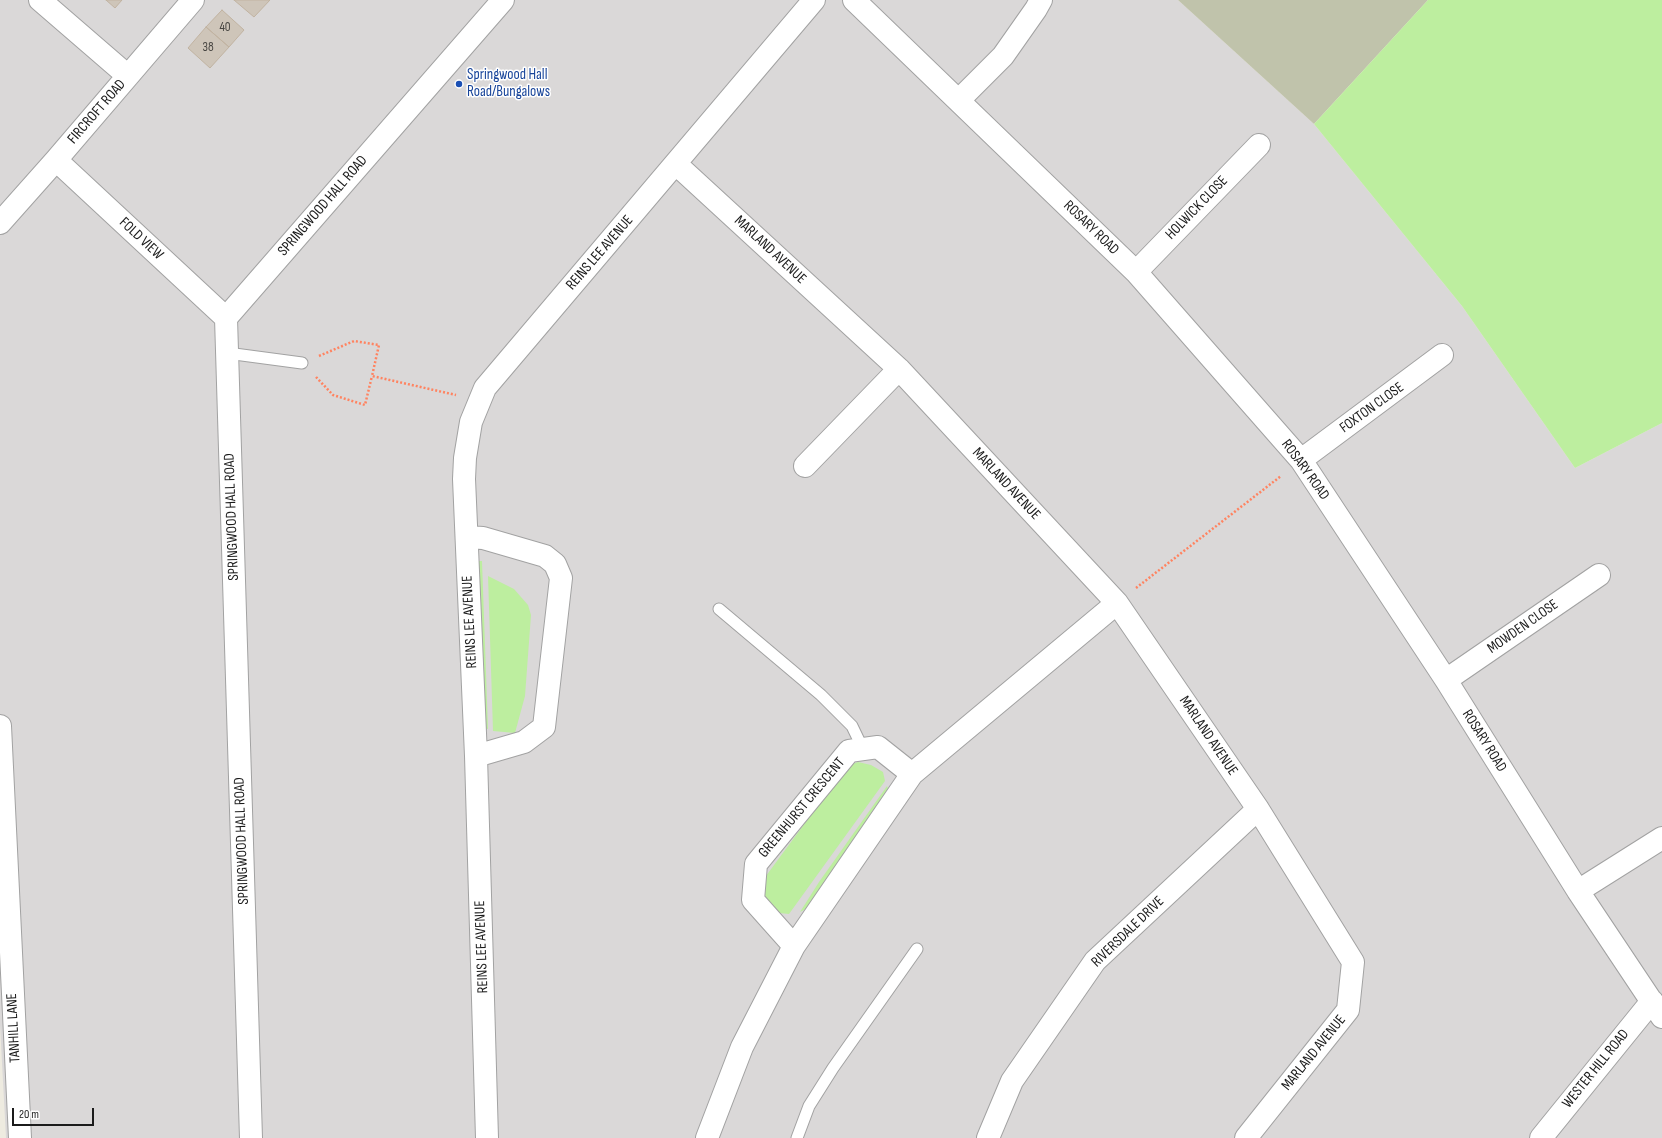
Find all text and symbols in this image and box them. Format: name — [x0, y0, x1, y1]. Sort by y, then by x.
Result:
house number: 40 — [219, 20, 231, 36]
house number: 38 — [202, 40, 214, 56]
place label: Springwood Hall Road/Bungalows — [467, 66, 550, 101]
street label: FIRCROFT ROAD — [64, 76, 130, 148]
marker: Springwood Hall Road/Bungalows — [454, 79, 464, 89]
street label: SPRINGWOOD HALL ROAD — [274, 152, 372, 260]
street label: HOLWICK CLOSE — [1162, 172, 1232, 244]
street label: ROSARY ROAD — [1059, 197, 1123, 259]
street label: REINS LEE AVENUE — [563, 212, 637, 294]
street label: MARLAND AVENUE — [730, 212, 810, 288]
street label: FOLD VIEW — [115, 214, 167, 264]
street label: FOXTON CLOSE — [1336, 379, 1408, 437]
street label: ROSARY ROAD — [1277, 436, 1333, 504]
street label: MARLAND AVENUE — [968, 444, 1044, 524]
street label: SPRINGWOOD HALL ROAD — [221, 453, 243, 581]
street label: REINS LEE AVENUE — [459, 575, 481, 669]
street label: MOWDEN CLOSE — [1484, 596, 1562, 658]
street label: MARLAND AVENUE — [1175, 693, 1241, 779]
street label: ROSARY ROAD — [1458, 706, 1510, 776]
street label: GREENHURST CRESCENT — [755, 754, 849, 862]
street label: SPRINGWOOD HALL ROAD — [231, 777, 253, 905]
street label: RIVERSDALE DRIVE — [1088, 893, 1168, 971]
street label: REINS LEE AVENUE — [471, 900, 493, 994]
street label: TANHILL LANE — [3, 993, 25, 1063]
street label: MARLAND AVENUE — [1278, 1012, 1350, 1094]
street label: WESTER HILL ROAD — [1559, 1026, 1633, 1112]
scale bar — [14, 1100, 96, 1126]
text: 20 m — [19, 1107, 39, 1122]

